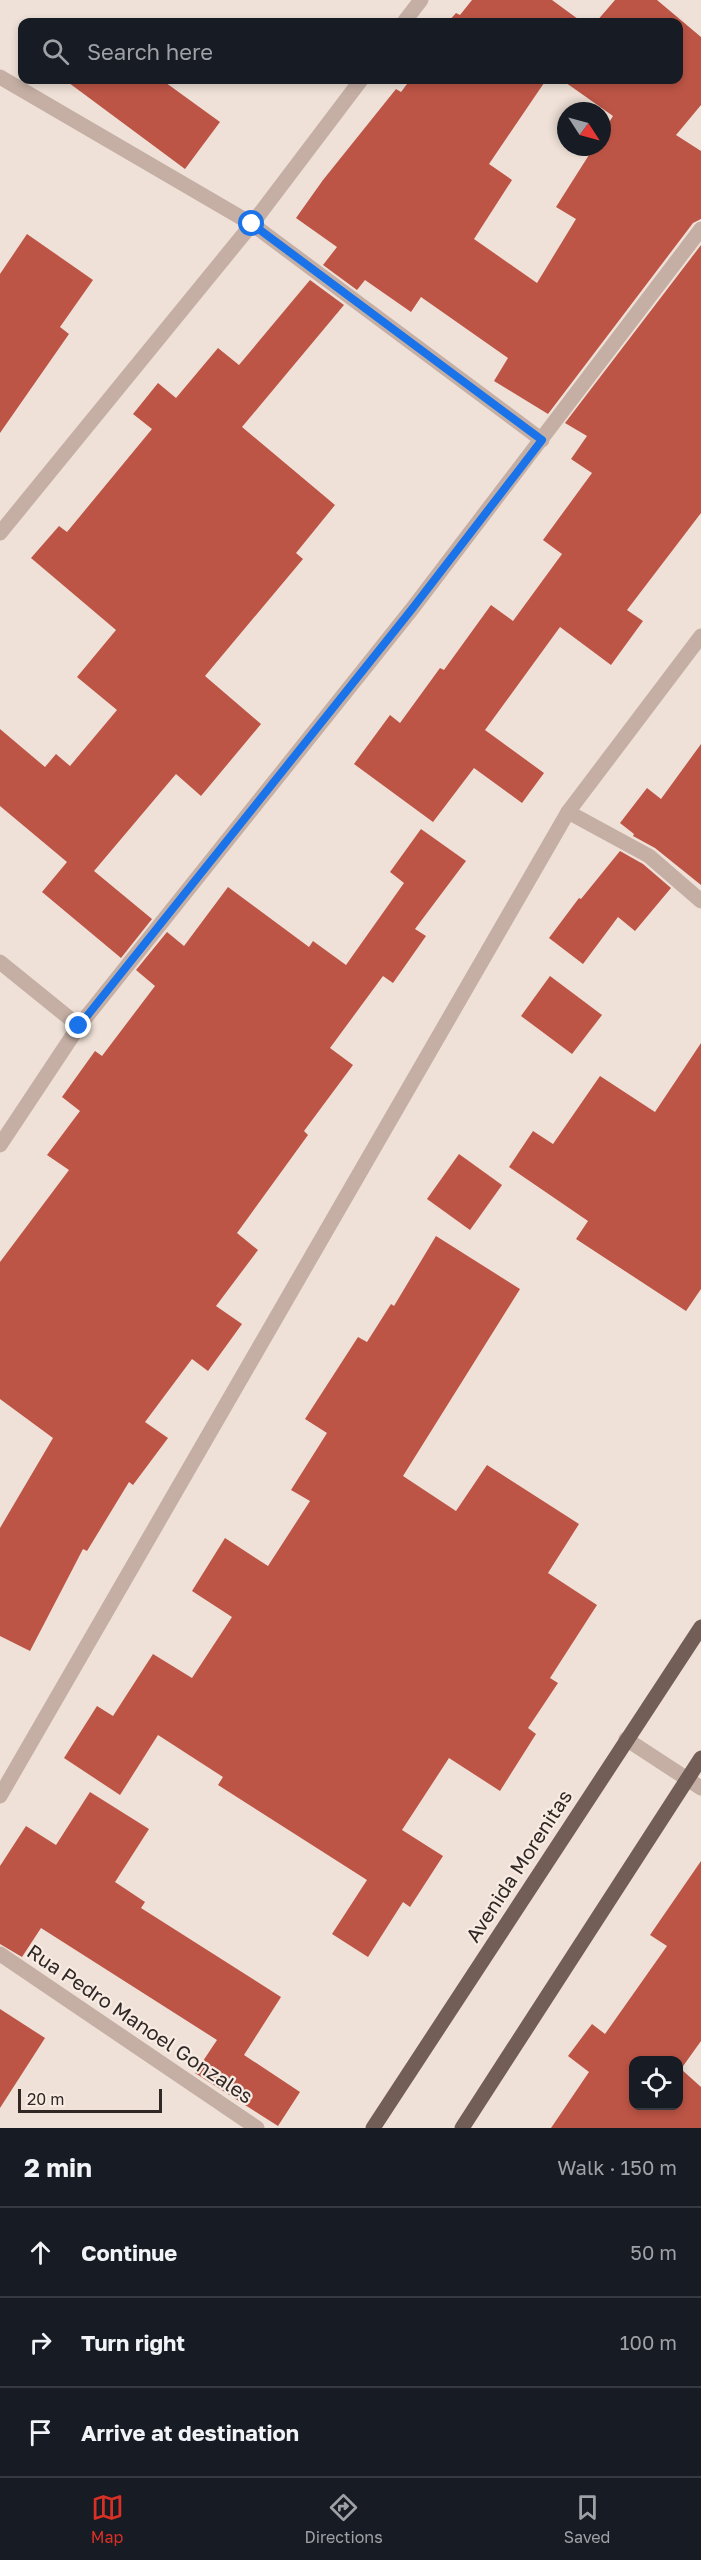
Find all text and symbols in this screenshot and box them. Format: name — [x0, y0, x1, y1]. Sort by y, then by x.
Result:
search box — [18, 18, 683, 84]
icon: search — [39, 35, 72, 68]
text: Search here — [87, 38, 213, 65]
north arrow — [557, 102, 611, 156]
route start — [238, 210, 264, 236]
route end — [65, 1012, 91, 1038]
street label: Avenida Morenitas — [460, 1785, 576, 1946]
street label: Rua Pedro Manoel Gonzales — [23, 1939, 258, 2108]
map controls — [629, 2056, 683, 2110]
button: locate — [629, 2056, 683, 2110]
scale bar — [18, 2086, 162, 2114]
text: 20 m — [27, 2089, 64, 2109]
text: 2 min — [24, 2152, 92, 2183]
text: Walk · 150 m — [557, 2155, 677, 2179]
icon: ahead — [24, 2236, 57, 2269]
text: Continue — [81, 2239, 177, 2266]
text: 50 m — [630, 2240, 677, 2264]
icon: right — [24, 2326, 57, 2359]
text: Turn right — [81, 2329, 185, 2356]
text: 100 m — [620, 2330, 677, 2354]
icon: arrive — [24, 2416, 57, 2449]
text: Arrive at destination — [81, 2419, 299, 2446]
tab: Map — [91, 2491, 124, 2547]
tab: Directions — [305, 2491, 383, 2547]
tab: Saved — [564, 2491, 610, 2547]

